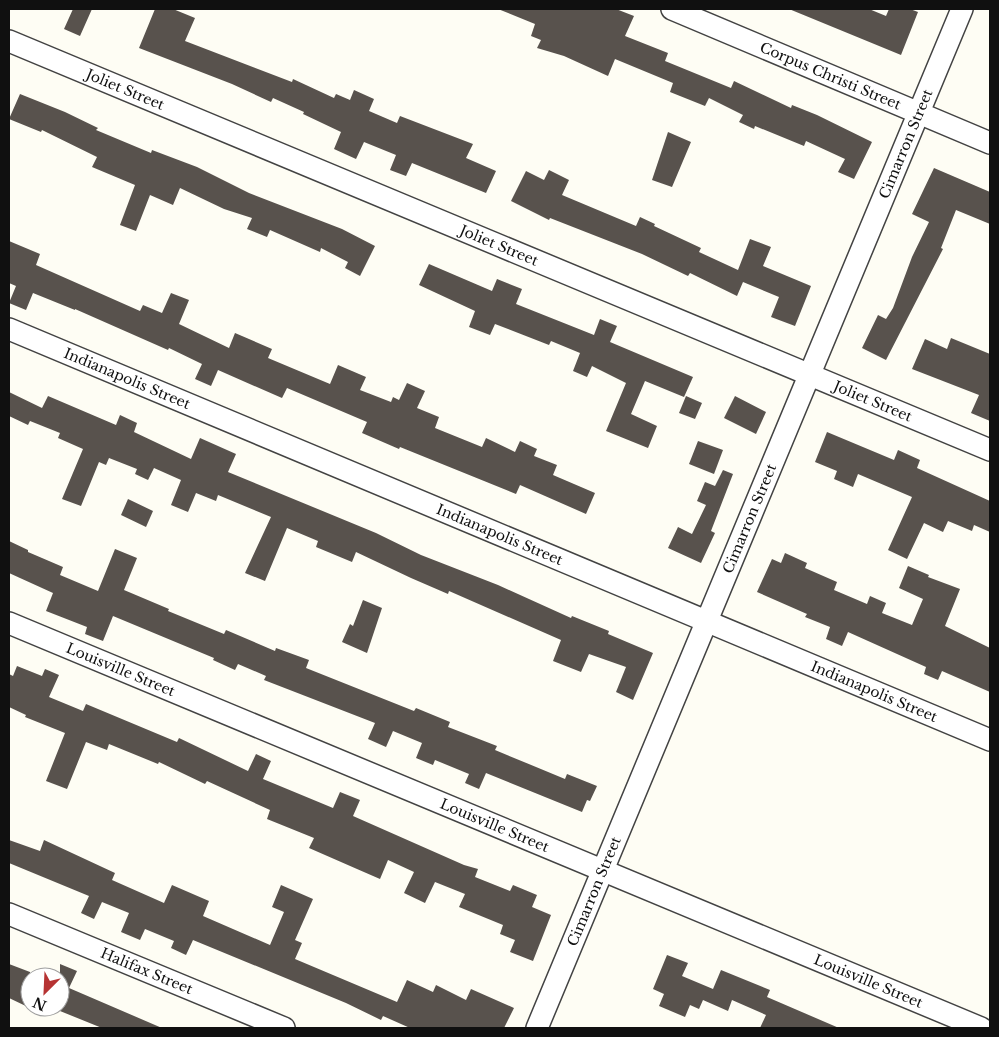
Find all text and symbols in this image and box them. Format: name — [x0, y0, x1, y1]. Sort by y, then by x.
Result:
street label: Corpus Christi Street — [757, 38, 904, 114]
street label: Joliet Street — [82, 64, 168, 114]
street label: Cimarron Street — [875, 86, 937, 201]
street label: Joliet Street — [455, 220, 542, 270]
street label: Indianapolis Street — [61, 344, 194, 413]
street label: Joliet Street — [829, 376, 915, 426]
street label: Cimarron Street — [719, 460, 781, 576]
street label: Indianapolis Street — [434, 500, 566, 569]
street label: Louisville Street — [64, 639, 179, 701]
street label: Indianapolis Street — [808, 657, 941, 726]
street label: Louisville Street — [437, 795, 552, 856]
street label: Cimarron Street — [563, 833, 625, 949]
street label: Halifax Street — [98, 944, 196, 998]
street label: Louisville Street — [811, 950, 926, 1012]
north arrow — [20, 967, 70, 1017]
text: N — [30, 993, 49, 1015]

